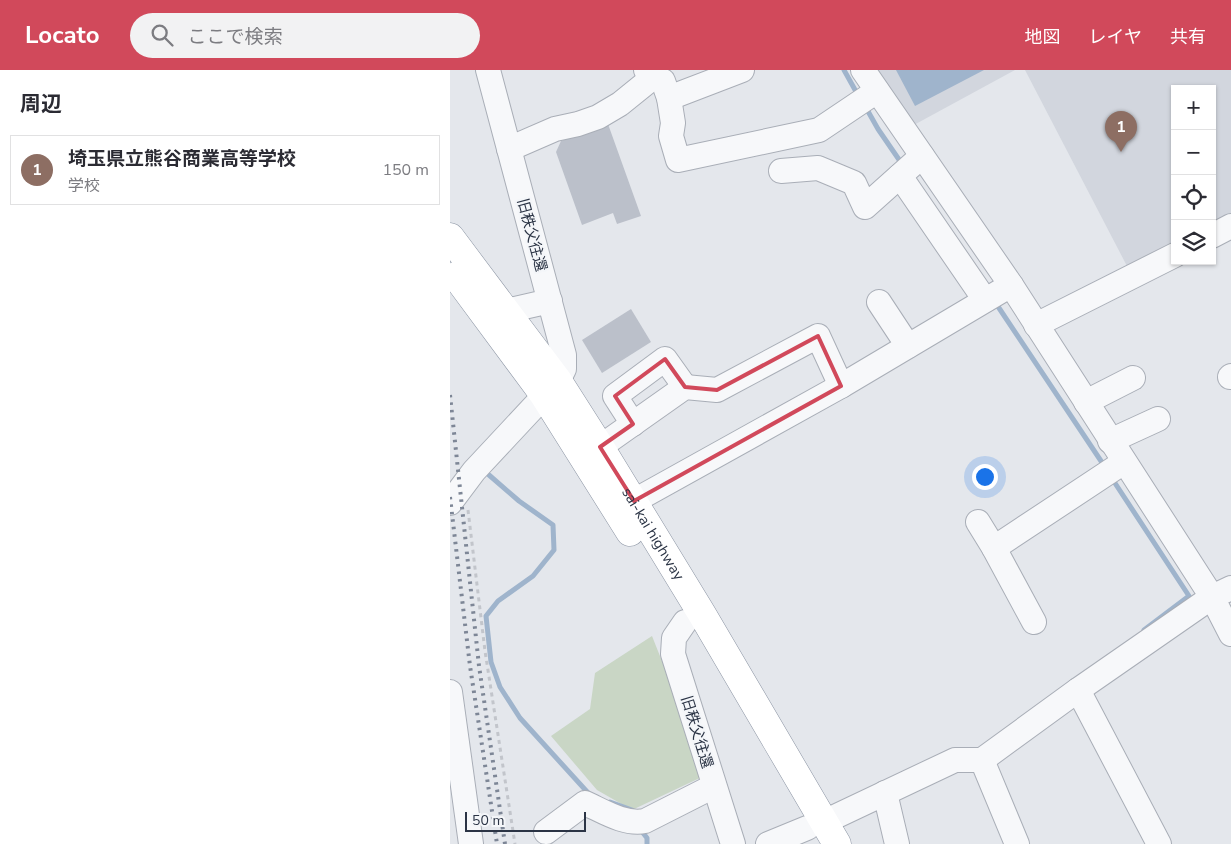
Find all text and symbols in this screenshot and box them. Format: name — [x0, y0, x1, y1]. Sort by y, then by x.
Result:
search box — [130, 13, 480, 58]
text: Locato — [25, 19, 100, 51]
icon: search — [148, 21, 176, 49]
text: ここで検索 — [188, 24, 283, 50]
text: 地図 — [1025, 25, 1061, 49]
text: レイヤ — [1089, 25, 1142, 49]
text: 共有 — [1170, 25, 1206, 49]
map controls — [1171, 85, 1216, 265]
button: + — [1171, 85, 1216, 130]
text: 周辺 — [20, 90, 62, 118]
pin: 1 — [1105, 111, 1137, 152]
button: − — [1171, 130, 1216, 175]
text: 埼玉県立熊谷商業高等学校 — [68, 146, 296, 172]
text: 1 — [32, 159, 42, 181]
text: 150 m — [382, 159, 429, 181]
text: 学校 — [68, 175, 100, 197]
button: locate — [1171, 175, 1216, 220]
street label: 旧秩父往還 — [513, 196, 551, 274]
button: layers — [1171, 220, 1216, 265]
your location — [972, 464, 998, 490]
street label: sai-kai highway — [617, 484, 689, 584]
street label: 旧秩父往還 — [676, 693, 718, 771]
scale bar — [465, 809, 586, 832]
text: 50 m — [472, 811, 504, 830]

